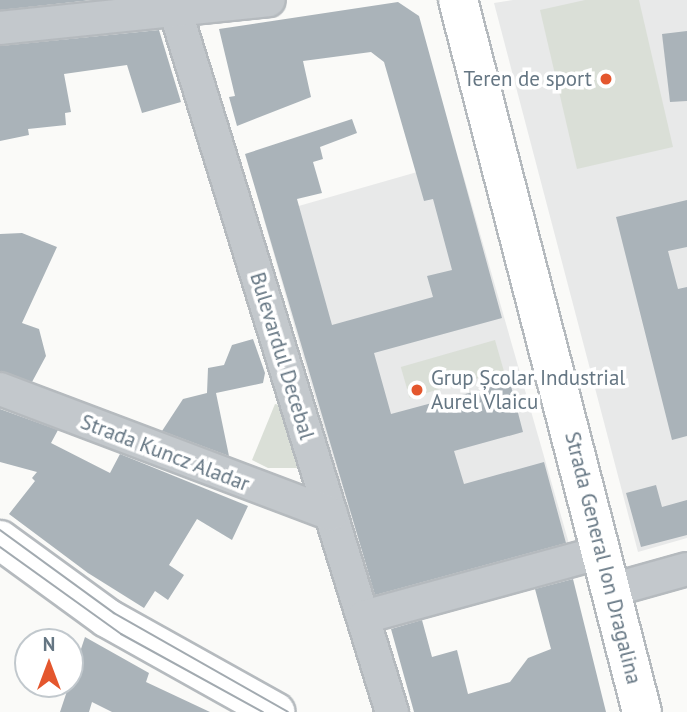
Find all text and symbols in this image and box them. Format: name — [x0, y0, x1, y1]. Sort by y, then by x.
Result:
place label: Teren de sport — [464, 66, 592, 92]
marker: Teren de sport — [598, 71, 614, 87]
street label: Bulevardul Decebal — [245, 269, 319, 443]
place label: Grup Școlar Industrial Aurel Vlaicu — [431, 365, 625, 415]
marker: Grup Școlar Industrial Aurel Vlaicu — [409, 382, 425, 398]
street label: Strada Kuncz Aladar — [76, 409, 254, 497]
street label: Strada General Ion Dragalina — [559, 429, 647, 687]
north arrow — [14, 628, 84, 698]
text: N — [43, 632, 55, 656]

